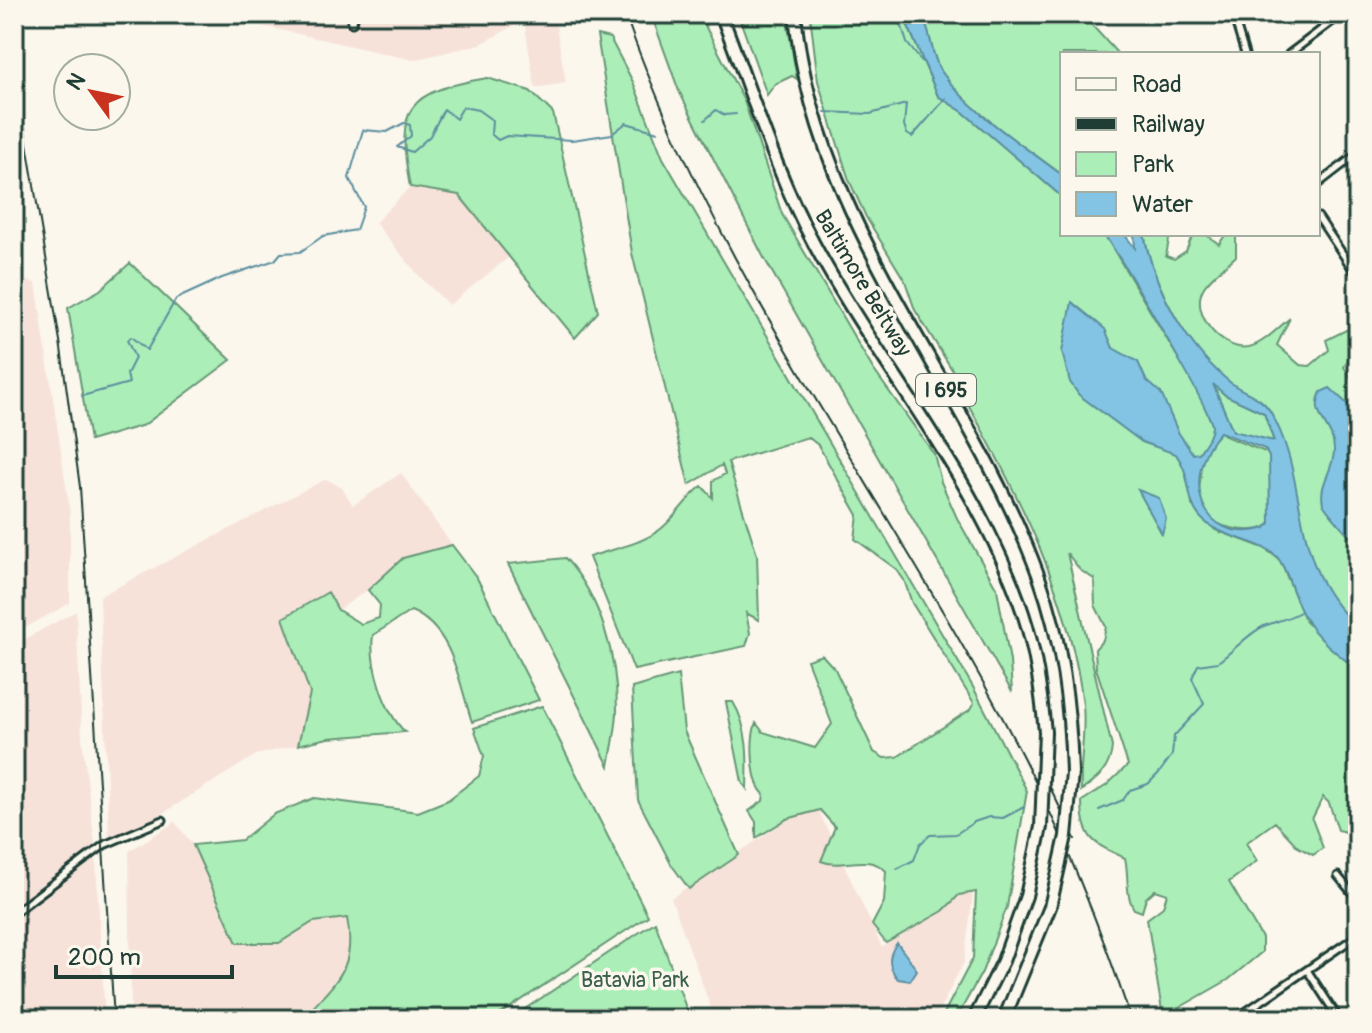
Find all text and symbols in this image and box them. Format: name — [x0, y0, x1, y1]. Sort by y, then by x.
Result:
north arrow — [52, 52, 132, 132]
legend — [1060, 52, 1320, 236]
text: N — [60, 68, 92, 96]
text: Road — [1132, 70, 1182, 99]
text: Railway — [1132, 110, 1205, 139]
text: Park — [1132, 150, 1174, 179]
text: Water — [1132, 190, 1193, 219]
street label: Baltimore Beltway — [808, 204, 918, 362]
road number: I 695 — [916, 374, 976, 406]
scale bar — [56, 929, 232, 979]
text: 200 m — [68, 943, 141, 972]
park label: Batavia Park — [581, 966, 689, 994]

